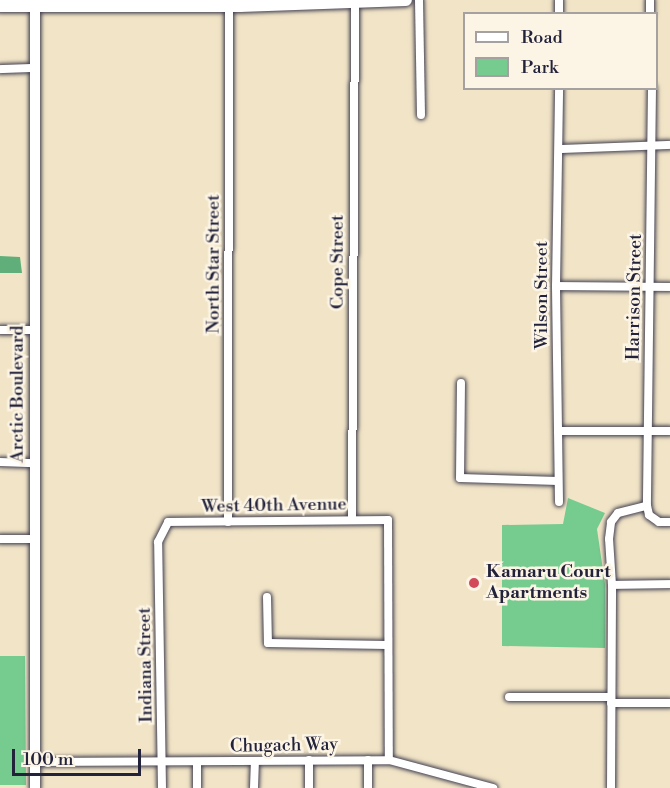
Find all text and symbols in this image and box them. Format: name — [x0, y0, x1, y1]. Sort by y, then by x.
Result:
legend — [463, 12, 658, 90]
text: Road — [521, 26, 563, 49]
text: Park — [521, 56, 558, 79]
street label: North Star Street — [203, 194, 225, 334]
street label: Cope Street — [327, 215, 349, 309]
street label: Harrison Street — [623, 233, 647, 361]
street label: Wilson Street — [531, 241, 553, 349]
street label: Arctic Boulevard — [7, 325, 29, 463]
street label: West 40th Avenue — [201, 494, 347, 518]
place label: Kamaru Court Apartments — [486, 562, 611, 604]
marker: Kamaru Court Apartments — [467, 576, 481, 590]
street label: Indiana Street — [134, 607, 158, 723]
street label: Chugach Way — [230, 734, 338, 758]
scale bar — [15, 737, 144, 775]
text: 100 m — [23, 748, 74, 771]

